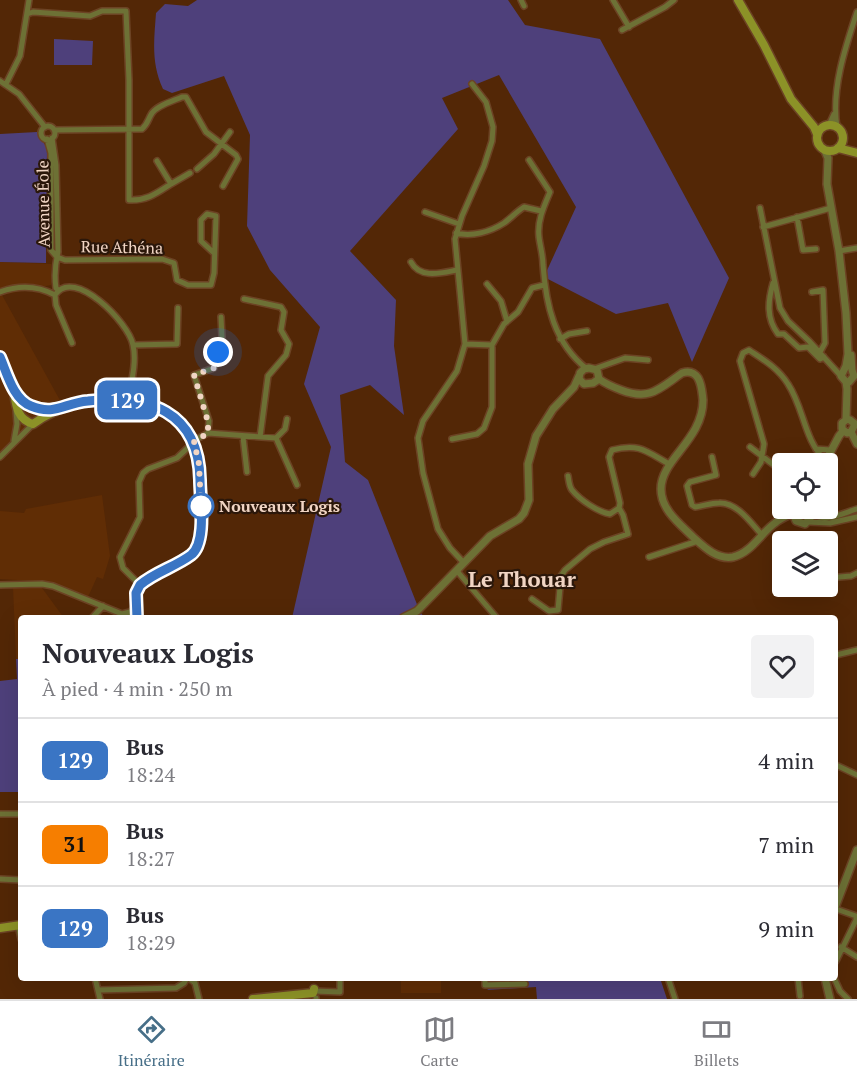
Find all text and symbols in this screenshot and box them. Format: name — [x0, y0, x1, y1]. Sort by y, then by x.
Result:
street label: Avenue Éole — [31, 160, 55, 248]
street label: Rue Athéna — [81, 235, 163, 259]
your location — [203, 337, 233, 367]
line badge: 129 — [92, 380, 162, 420]
text: 129 — [109, 386, 145, 414]
map controls — [772, 453, 838, 597]
button: locate — [772, 453, 838, 519]
marker: Nouveaux Logis — [188, 493, 214, 519]
place label: Nouveaux Logis — [219, 495, 340, 517]
button: layers — [772, 531, 838, 597]
district label: Le Thouar — [468, 564, 576, 593]
text: Nouveaux Logis — [42, 634, 254, 671]
button: heart — [751, 635, 814, 698]
text: À pied · 4 min · 250 m — [42, 675, 232, 702]
text: Bus — [126, 732, 164, 761]
text: 129 — [57, 746, 93, 774]
text: 4 min — [758, 746, 814, 775]
text: 18:24 — [126, 761, 175, 788]
text: Bus — [126, 816, 164, 845]
text: 31 — [63, 830, 87, 858]
text: 7 min — [758, 830, 814, 859]
text: 18:27 — [126, 845, 175, 872]
text: Bus — [126, 900, 164, 929]
text: 129 — [57, 914, 93, 942]
text: 9 min — [758, 914, 814, 943]
text: 18:29 — [126, 929, 175, 956]
tab: Itinéraire — [118, 1013, 185, 1071]
tab: Carte — [420, 1013, 459, 1071]
tab: Billets — [694, 1013, 739, 1071]

